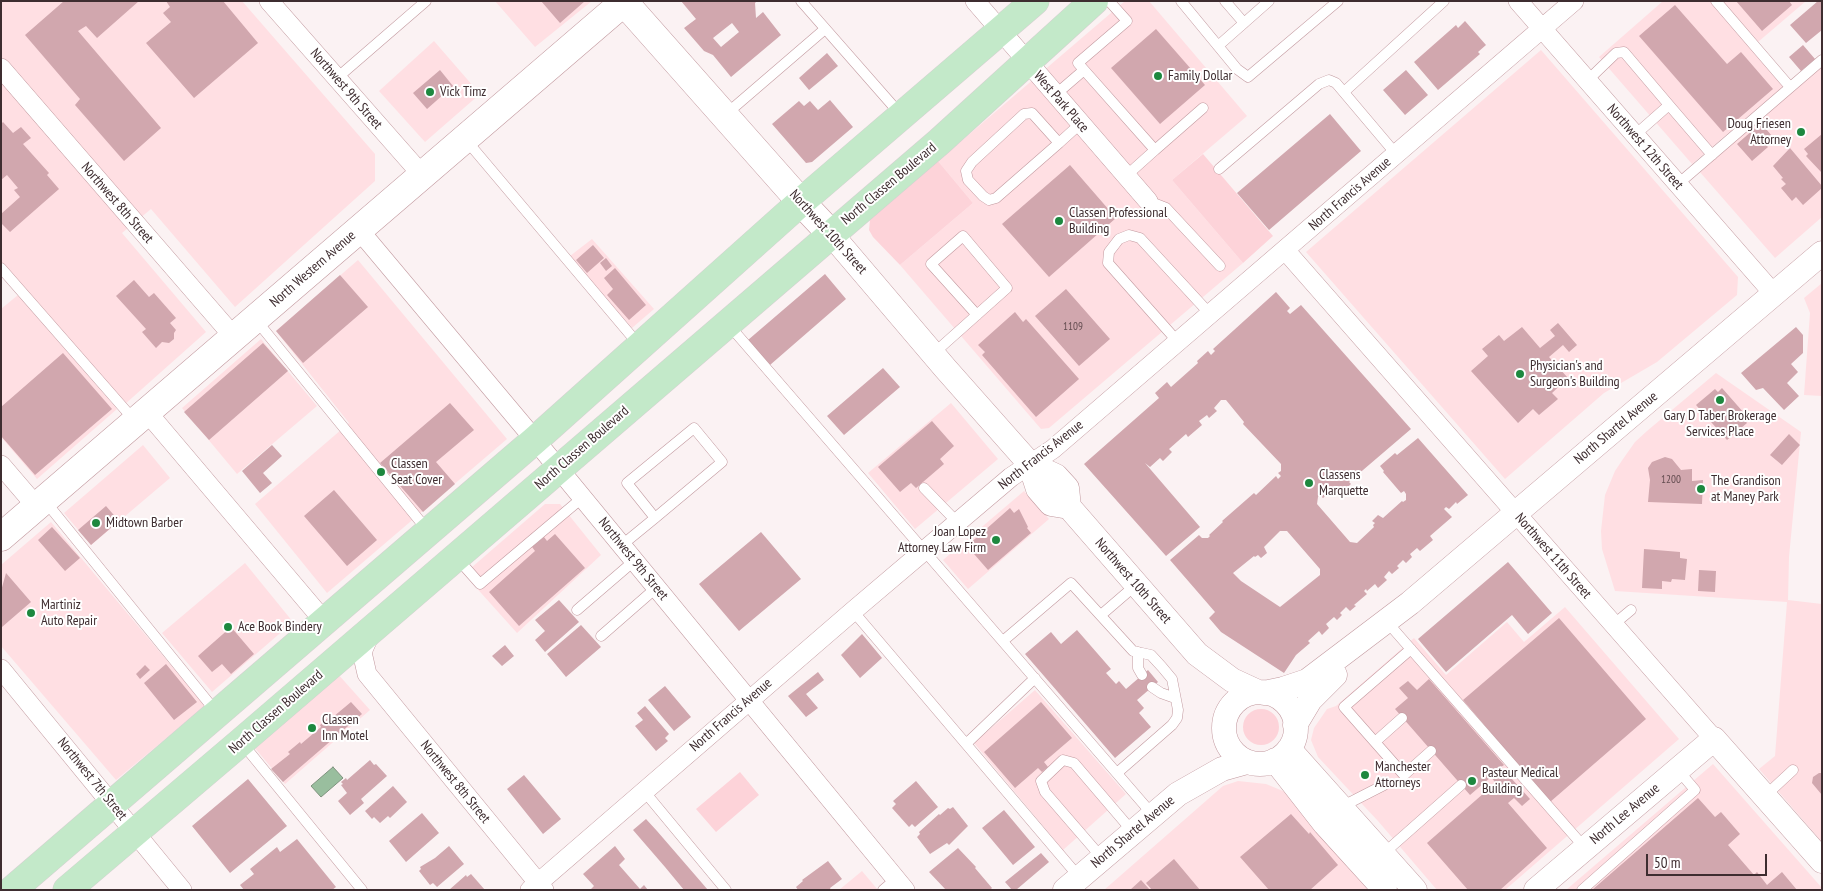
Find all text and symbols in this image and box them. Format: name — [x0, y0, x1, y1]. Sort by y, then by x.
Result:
street label: Northwest 9th Street — [306, 45, 386, 133]
street label: West Park Place — [1030, 68, 1092, 136]
place label: Family Dollar — [1168, 68, 1232, 84]
marker: Family Dollar — [1152, 70, 1164, 82]
place label: Vick Timz — [440, 84, 486, 100]
marker: Vick Timz — [424, 86, 436, 98]
street label: Northwest 12th Street — [1603, 101, 1687, 193]
place label: Doug Friesen Attorney — [1727, 116, 1791, 148]
marker: Doug Friesen Attorney — [1795, 126, 1807, 138]
street label: North Classen Boulevard — [838, 139, 940, 229]
street label: North Francis Avenue — [1306, 154, 1394, 234]
street label: Northwest 8th Street — [77, 159, 157, 247]
street label: Northwest 10th Street — [786, 186, 870, 278]
place label: Classen Professional Building — [1069, 205, 1167, 238]
marker: Classen Professional Building — [1053, 215, 1065, 227]
street label: North Western Avenue — [267, 227, 359, 311]
house number: 1109 — [1063, 320, 1083, 334]
place label: Physician's and Surgeon's Building — [1530, 358, 1620, 391]
marker: Physician's and Surgeon's Building — [1514, 368, 1526, 380]
street label: North Shartel Avenue — [1571, 388, 1661, 468]
marker: Gary D Taber Brokerage Services Place — [1714, 394, 1726, 406]
street label: North Classen Boulevard — [532, 403, 632, 493]
place label: Gary D Taber Brokerage Services Place — [1663, 408, 1777, 441]
street label: North Francis Avenue — [995, 417, 1087, 493]
place label: Classen Seat Cover — [391, 456, 442, 488]
marker: Classen Seat Cover — [375, 466, 387, 478]
place label: Classens Marquette — [1319, 467, 1369, 500]
house number: 1200 — [1661, 473, 1681, 487]
place label: The Grandison at Maney Park — [1711, 473, 1781, 506]
marker: Classens Marquette — [1303, 477, 1315, 489]
marker: The Grandison at Maney Park — [1695, 483, 1707, 495]
street label: Northwest 11th Street — [1511, 510, 1595, 602]
street label: Northwest 9th Street — [595, 514, 671, 604]
place label: Midtown Barber — [106, 515, 183, 531]
marker: Midtown Barber — [90, 517, 102, 529]
place label: Joan Lopez Attorney Law Firm — [898, 524, 986, 556]
marker: Joan Lopez Attorney Law Firm — [990, 534, 1002, 546]
street label: Northwest 10th Street — [1091, 535, 1175, 627]
place label: Martiniz Auto Repair — [41, 597, 97, 630]
marker: Martiniz Auto Repair — [25, 607, 37, 619]
place label: Ace Book Bindery — [238, 619, 322, 635]
marker: Ace Book Bindery — [222, 621, 234, 633]
street label: North Classen Boulevard — [226, 667, 326, 757]
street label: North Francis Avenue — [687, 675, 775, 755]
place label: Classen Inn Motel — [322, 712, 368, 744]
marker: Classen Inn Motel — [306, 722, 318, 734]
street label: Northwest 7th Street — [54, 734, 130, 824]
street label: Northwest 8th Street — [417, 737, 493, 827]
place label: Manchester Attorneys — [1375, 759, 1431, 792]
place label: Pasteur Medical Building — [1482, 765, 1558, 798]
marker: Manchester Attorneys — [1359, 769, 1371, 781]
marker: Pasteur Medical Building — [1466, 775, 1478, 787]
street label: North Lee Avenue — [1587, 780, 1663, 848]
street label: North Shartel Avenue — [1088, 792, 1178, 872]
scale bar — [1648, 844, 1769, 876]
text: 50 m — [1654, 853, 1680, 872]

